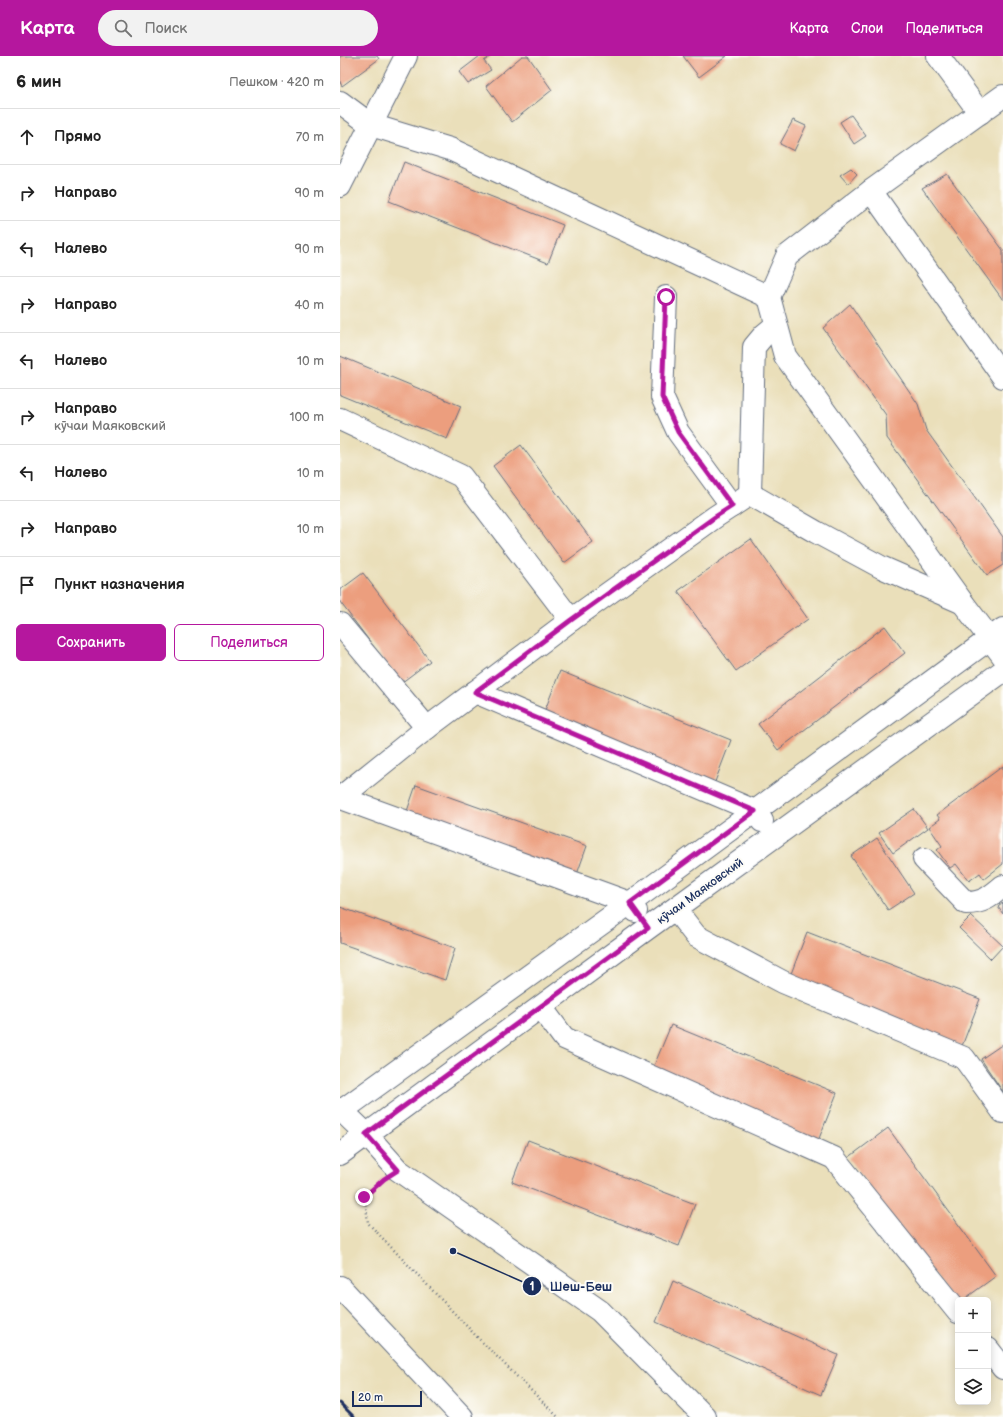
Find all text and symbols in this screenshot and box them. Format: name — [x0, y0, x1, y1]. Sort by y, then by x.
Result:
search box — [98, 10, 378, 46]
text: Карта — [20, 17, 74, 40]
icon: search — [112, 17, 134, 39]
text: Поиск — [144, 19, 187, 38]
text: Карта — [789, 20, 829, 37]
text: Слои — [851, 20, 883, 37]
text: Поделиться — [905, 20, 983, 37]
text: 6 мин — [16, 72, 62, 92]
text: Пешком · 420 m — [229, 74, 324, 90]
icon: ahead — [16, 126, 38, 148]
text: Прямо — [54, 127, 101, 146]
text: 70 m — [296, 129, 324, 145]
icon: right — [16, 182, 38, 204]
text: Направо — [54, 183, 117, 202]
text: 90 m — [295, 185, 324, 201]
icon: left — [16, 238, 38, 260]
text: Налево — [54, 239, 107, 258]
text: 90 m — [295, 241, 324, 257]
route start — [657, 288, 675, 306]
icon: right — [16, 294, 38, 316]
text: Направо — [54, 295, 117, 314]
text: 40 m — [294, 297, 324, 313]
icon: left — [16, 350, 38, 372]
text: Налево — [54, 351, 107, 370]
text: 10 m — [297, 353, 324, 369]
text: Направо — [54, 399, 117, 418]
icon: right — [16, 406, 38, 428]
text: 100 m — [289, 409, 324, 425]
text: кӯчаи Маяковский — [54, 418, 166, 434]
icon: left — [16, 462, 38, 484]
text: Налево — [54, 463, 107, 482]
text: 10 m — [297, 465, 324, 481]
icon: right — [16, 518, 38, 540]
text: Направо — [54, 519, 117, 538]
text: 10 m — [297, 521, 324, 537]
icon: arrive — [16, 574, 38, 596]
text: Пункт назначения — [54, 575, 185, 594]
button: Сохранить — [16, 624, 166, 661]
button: Поделиться — [174, 624, 324, 661]
street label: кӯчаи Маяковский — [654, 855, 747, 928]
route end — [355, 1188, 373, 1206]
callout: Шеш-Беш — [522, 1273, 620, 1298]
text: 1 — [529, 1279, 535, 1294]
text: Шеш-Беш — [550, 1279, 612, 1295]
map controls — [955, 1297, 991, 1405]
button: + — [955, 1297, 991, 1333]
button: − — [955, 1333, 991, 1369]
button: layers — [955, 1369, 991, 1405]
scale bar — [352, 1389, 422, 1408]
text: 20 m — [358, 1391, 383, 1404]

